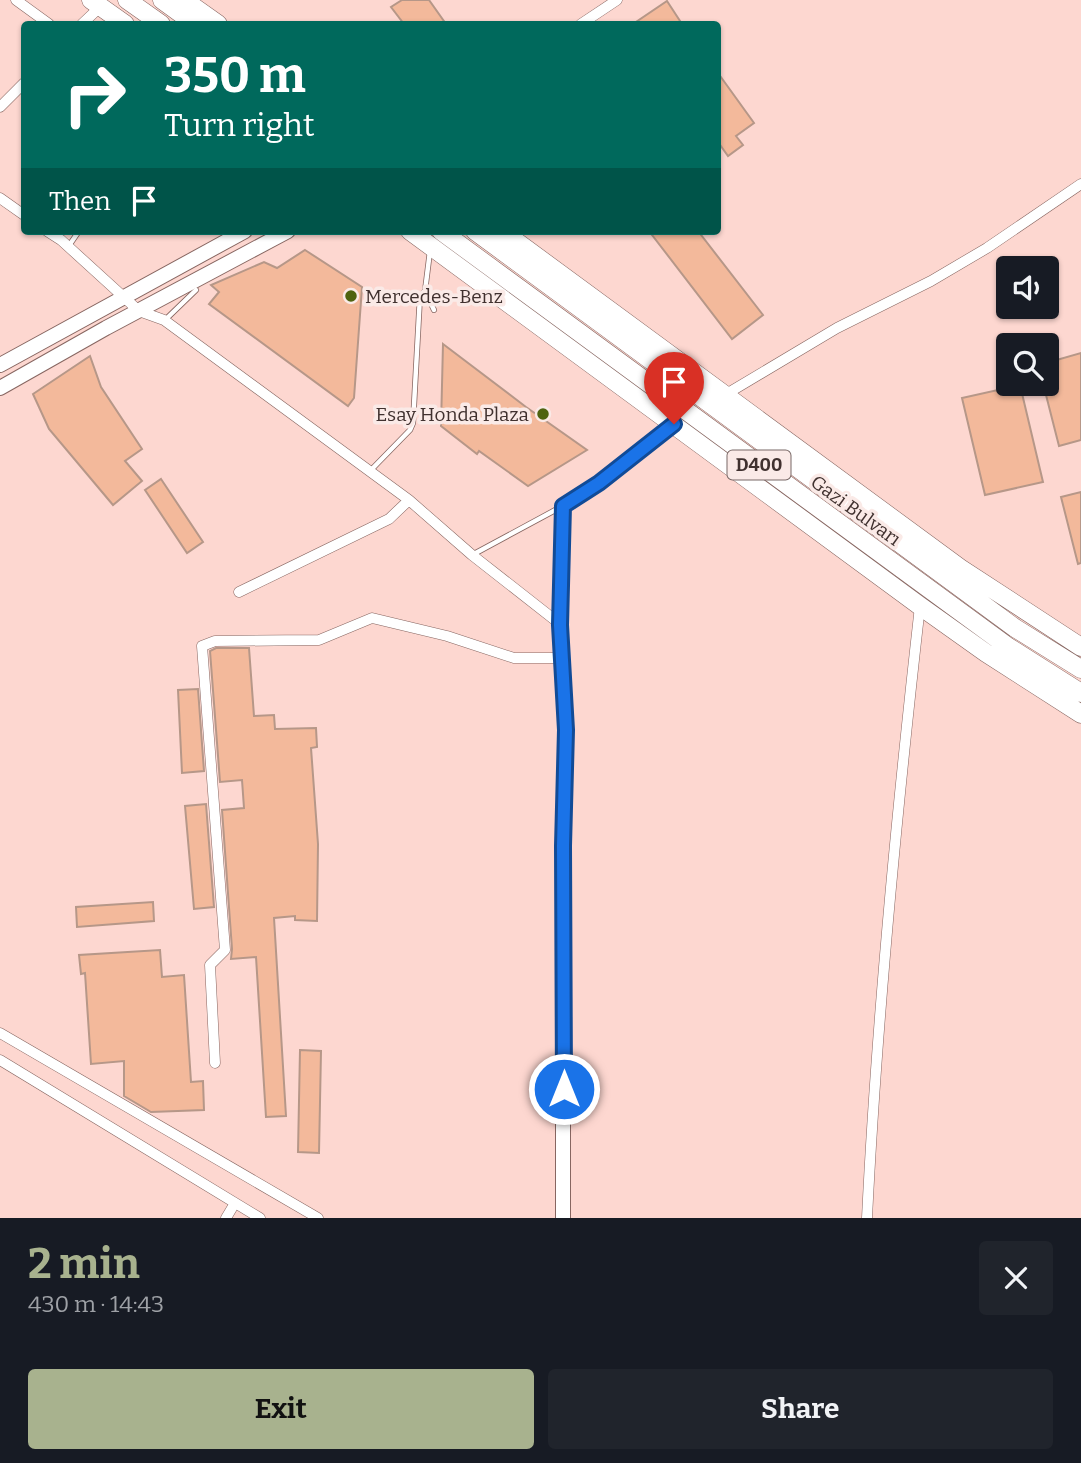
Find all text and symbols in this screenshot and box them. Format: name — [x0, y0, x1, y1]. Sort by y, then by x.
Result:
text: 350 m — [164, 46, 306, 105]
icon: right — [49, 49, 140, 140]
text: Turn right — [164, 106, 315, 144]
icon: arrive — [125, 182, 163, 220]
text: Then — [49, 186, 111, 217]
map controls — [996, 256, 1059, 396]
button: sound — [996, 256, 1059, 319]
place label: Mercedes-Benz — [365, 285, 503, 308]
marker: Mercedes-Benz — [343, 288, 359, 304]
button: search — [996, 333, 1059, 396]
pin — [644, 352, 704, 424]
icon: arrive — [655, 363, 693, 401]
place label: Esay Honda Plaza — [376, 403, 530, 426]
marker: Esay Honda Plaza — [535, 406, 551, 422]
road number: D400 — [728, 450, 790, 480]
street label: Gazi Bulvarı — [806, 470, 905, 551]
position arrow — [527, 1052, 601, 1126]
text: 2 min — [28, 1239, 140, 1289]
button: close — [979, 1241, 1053, 1315]
text: 430 m · 14:43 — [28, 1290, 164, 1318]
button: Exit — [28, 1369, 534, 1449]
button: Share — [548, 1369, 1053, 1449]

